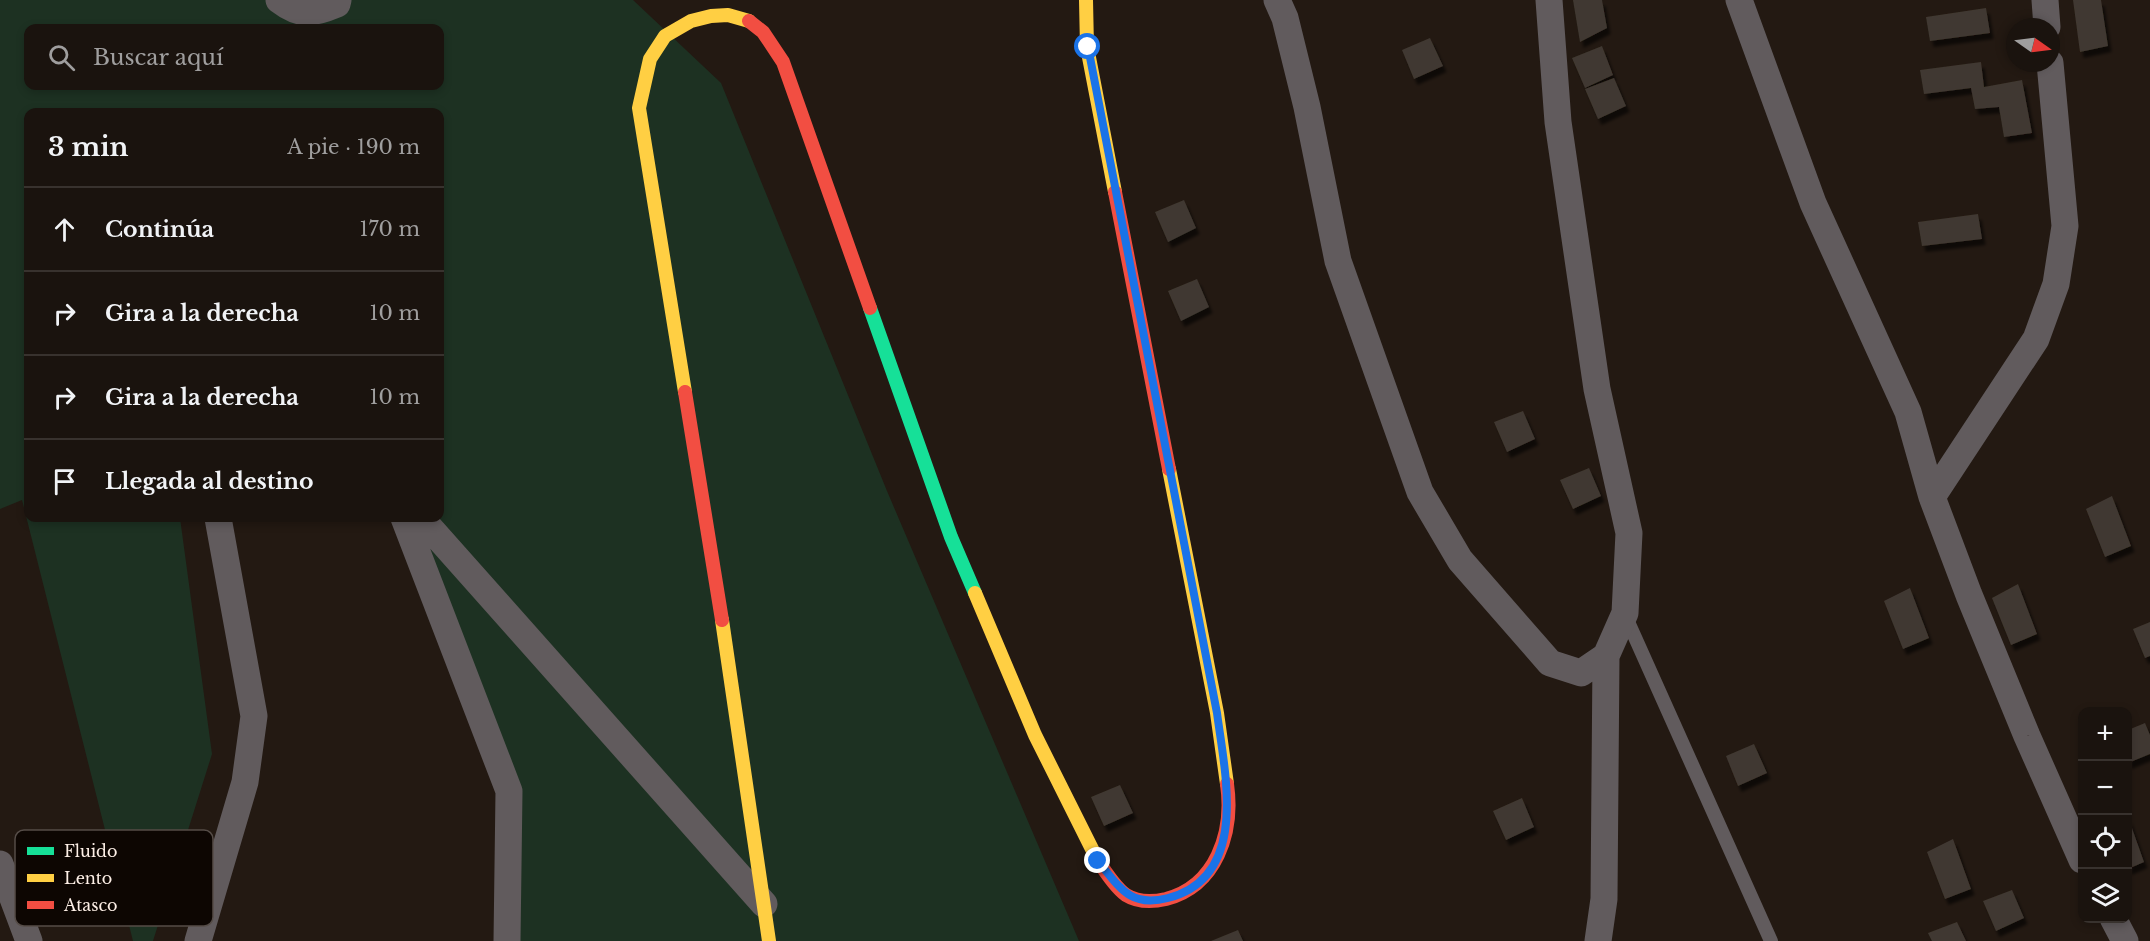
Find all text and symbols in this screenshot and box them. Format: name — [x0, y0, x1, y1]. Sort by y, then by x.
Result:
north arrow — [2006, 18, 2060, 72]
search box — [24, 24, 444, 90]
route start — [1074, 33, 1100, 59]
icon: search — [45, 41, 78, 74]
text: Buscar aquí — [93, 44, 224, 71]
text: 3 min — [48, 131, 129, 163]
text: A pie · 190 m — [287, 135, 420, 159]
icon: ahead — [48, 213, 81, 246]
text: Continúa — [105, 216, 214, 243]
text: 170 m — [360, 217, 420, 241]
icon: right — [48, 297, 81, 330]
text: Gira a la derecha — [105, 300, 299, 327]
text: 10 m — [370, 301, 420, 325]
icon: right — [48, 381, 81, 414]
text: Gira a la derecha — [105, 384, 299, 411]
text: 10 m — [370, 385, 420, 409]
icon: arrive — [48, 465, 81, 498]
text: Llegada al destino — [105, 468, 314, 495]
map controls — [2078, 707, 2132, 923]
button: + — [2078, 707, 2132, 761]
button: − — [2078, 761, 2132, 815]
button: locate — [2078, 815, 2132, 869]
legend — [15, 830, 213, 926]
text: Fluido — [64, 841, 117, 861]
route end — [1084, 847, 1110, 873]
text: Lento — [64, 868, 112, 888]
button: layers — [2078, 869, 2132, 923]
text: Atasco — [63, 895, 117, 915]

